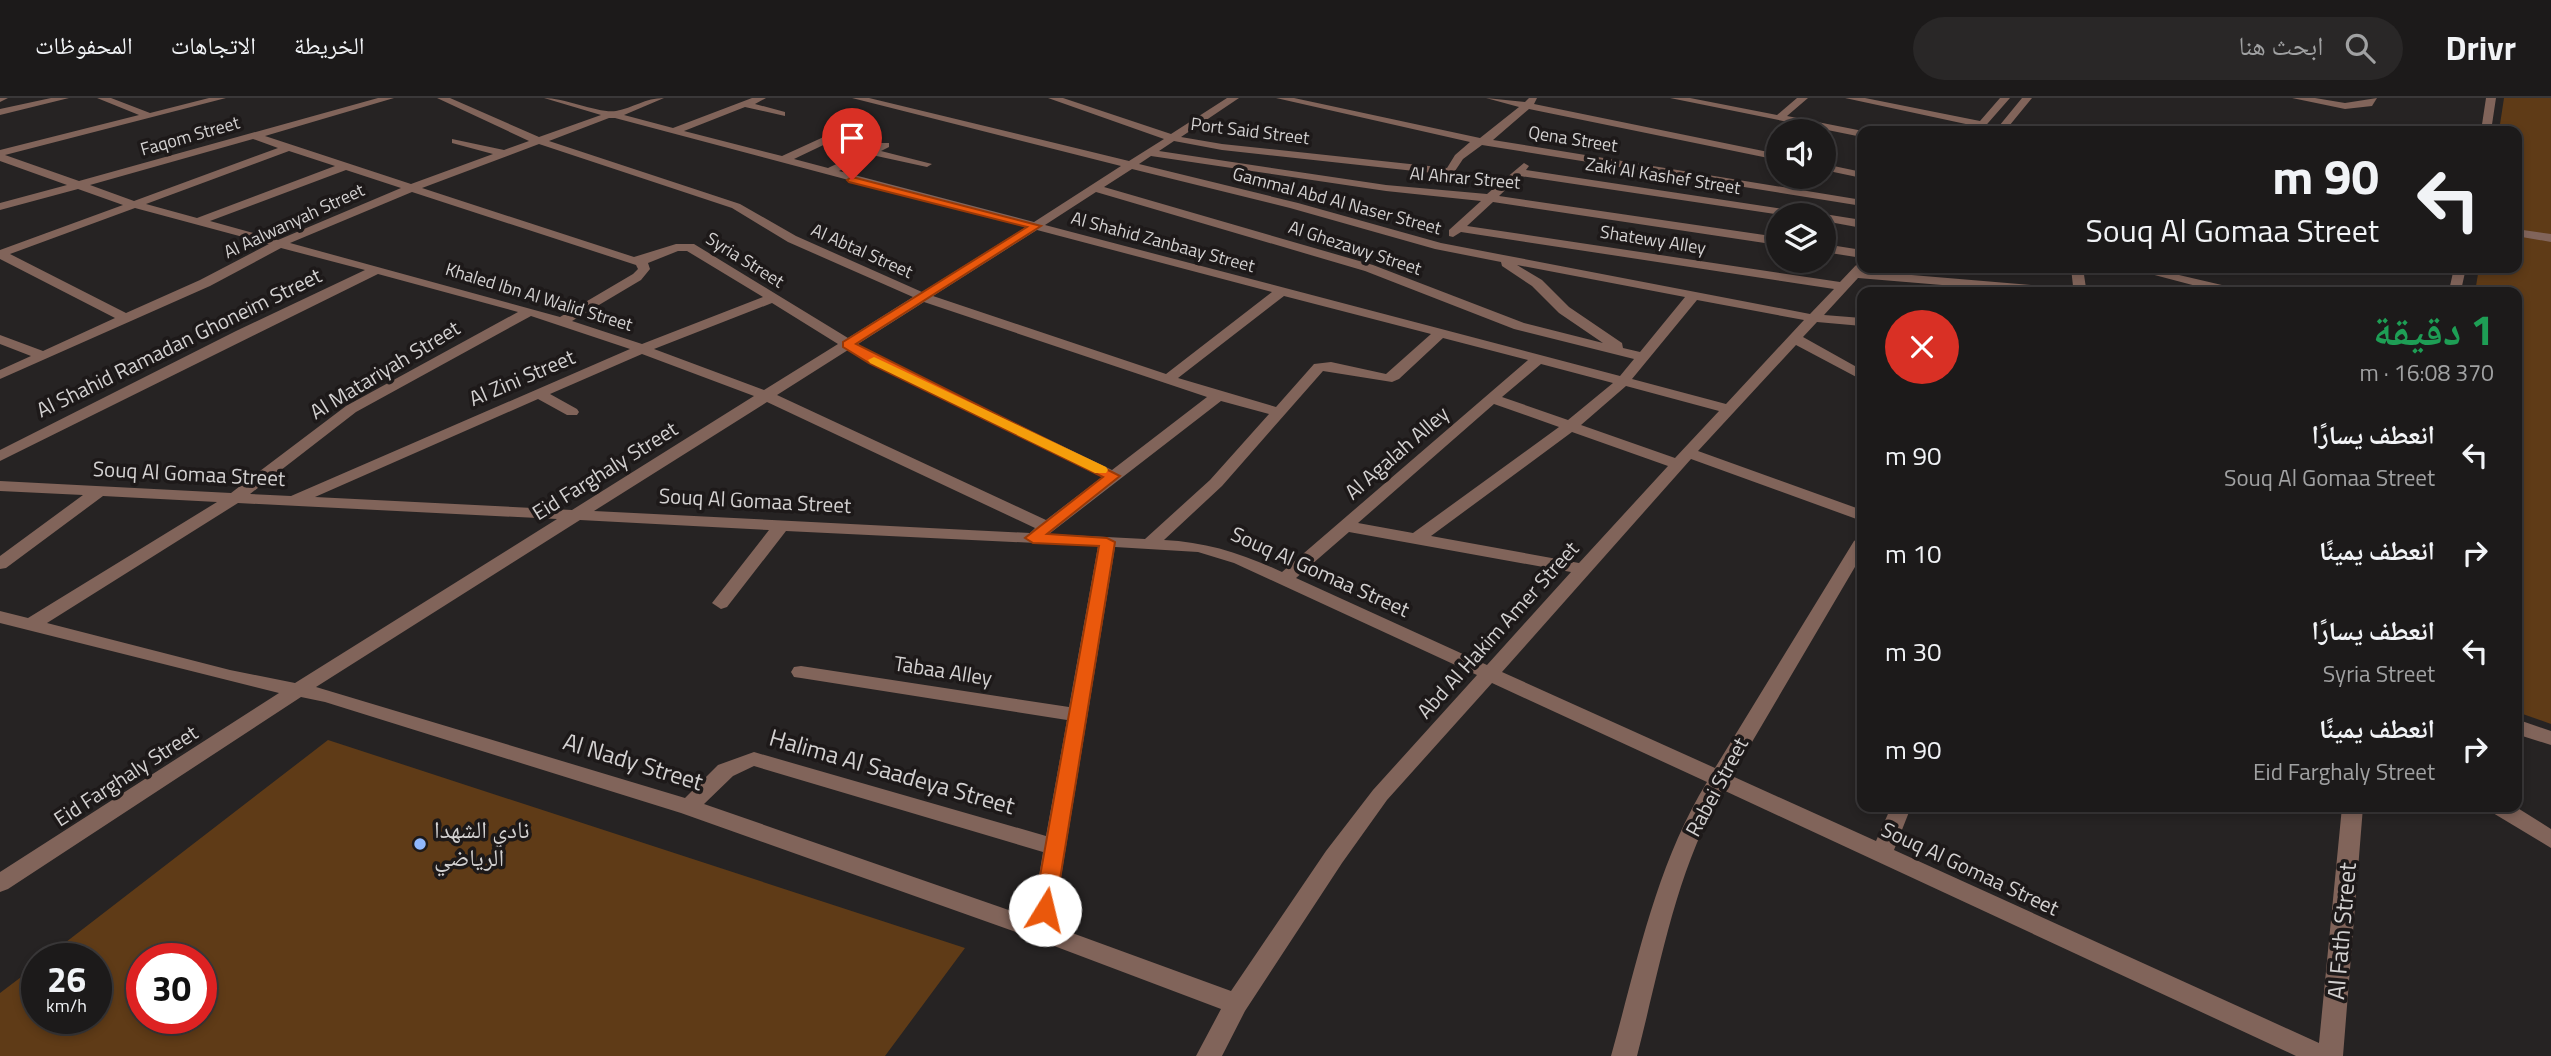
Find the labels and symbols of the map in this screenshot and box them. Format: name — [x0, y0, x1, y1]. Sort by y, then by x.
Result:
street label: Faqom Street — [137, 108, 243, 163]
pin — [822, 108, 882, 180]
street label: Port Said Street — [1189, 110, 1312, 151]
street label: Qena Street — [1527, 118, 1620, 159]
street label: Zaki Al Kashef Street — [1584, 150, 1743, 201]
street label: Al Ahrar Street — [1409, 159, 1522, 196]
street label: Gammal Abd Al Naser Street — [1230, 160, 1445, 242]
street label: Al Aalwanyah Street — [219, 176, 369, 265]
street label: Al Shahid Zanbaay Street — [1068, 204, 1259, 279]
street label: Al Ghezawy Street — [1285, 213, 1426, 282]
street label: Al Abtal Street — [807, 216, 918, 285]
street label: Shatewy Alley — [1598, 218, 1708, 261]
street label: Syria Street — [701, 225, 790, 295]
street label: Khaled Ibn Al Walid Street — [442, 255, 637, 338]
street label: Al Shahid Ramadan Ghoneim Street — [30, 259, 327, 425]
street label: Al Matariyah Street — [303, 311, 466, 427]
street label: Al Zini Street — [464, 340, 580, 414]
street label: Al Agalah Alley — [1337, 398, 1456, 507]
street label: Eid Farghaly Street — [525, 412, 684, 528]
street label: Souq Al Gomaa Street — [92, 452, 287, 494]
street label: Souq Al Gomaa Street — [658, 479, 853, 521]
street label: Souq Al Gomaa Street — [1226, 517, 1415, 625]
street label: Abd Al Hakim Amer Street — [1409, 533, 1586, 725]
street label: Tabaa Alley — [892, 646, 995, 694]
street label: Eid Farghaly Street — [47, 716, 204, 834]
street label: Halima Al Saadeya Street — [765, 719, 1020, 823]
street label: Al Nady Street — [559, 723, 708, 800]
street label: Rabei Street — [1677, 731, 1756, 842]
place label: نادي الشهدا الرياضي — [434, 811, 530, 877]
street label: Souq Al Gomaa Street — [1876, 813, 2065, 924]
marker: نادي الشهدا الرياضي — [412, 836, 428, 852]
street label: Al Fath Street — [2317, 860, 2365, 1001]
position arrow — [1008, 873, 1082, 947]
speed limit sign: 30 — [126, 943, 217, 1034]

